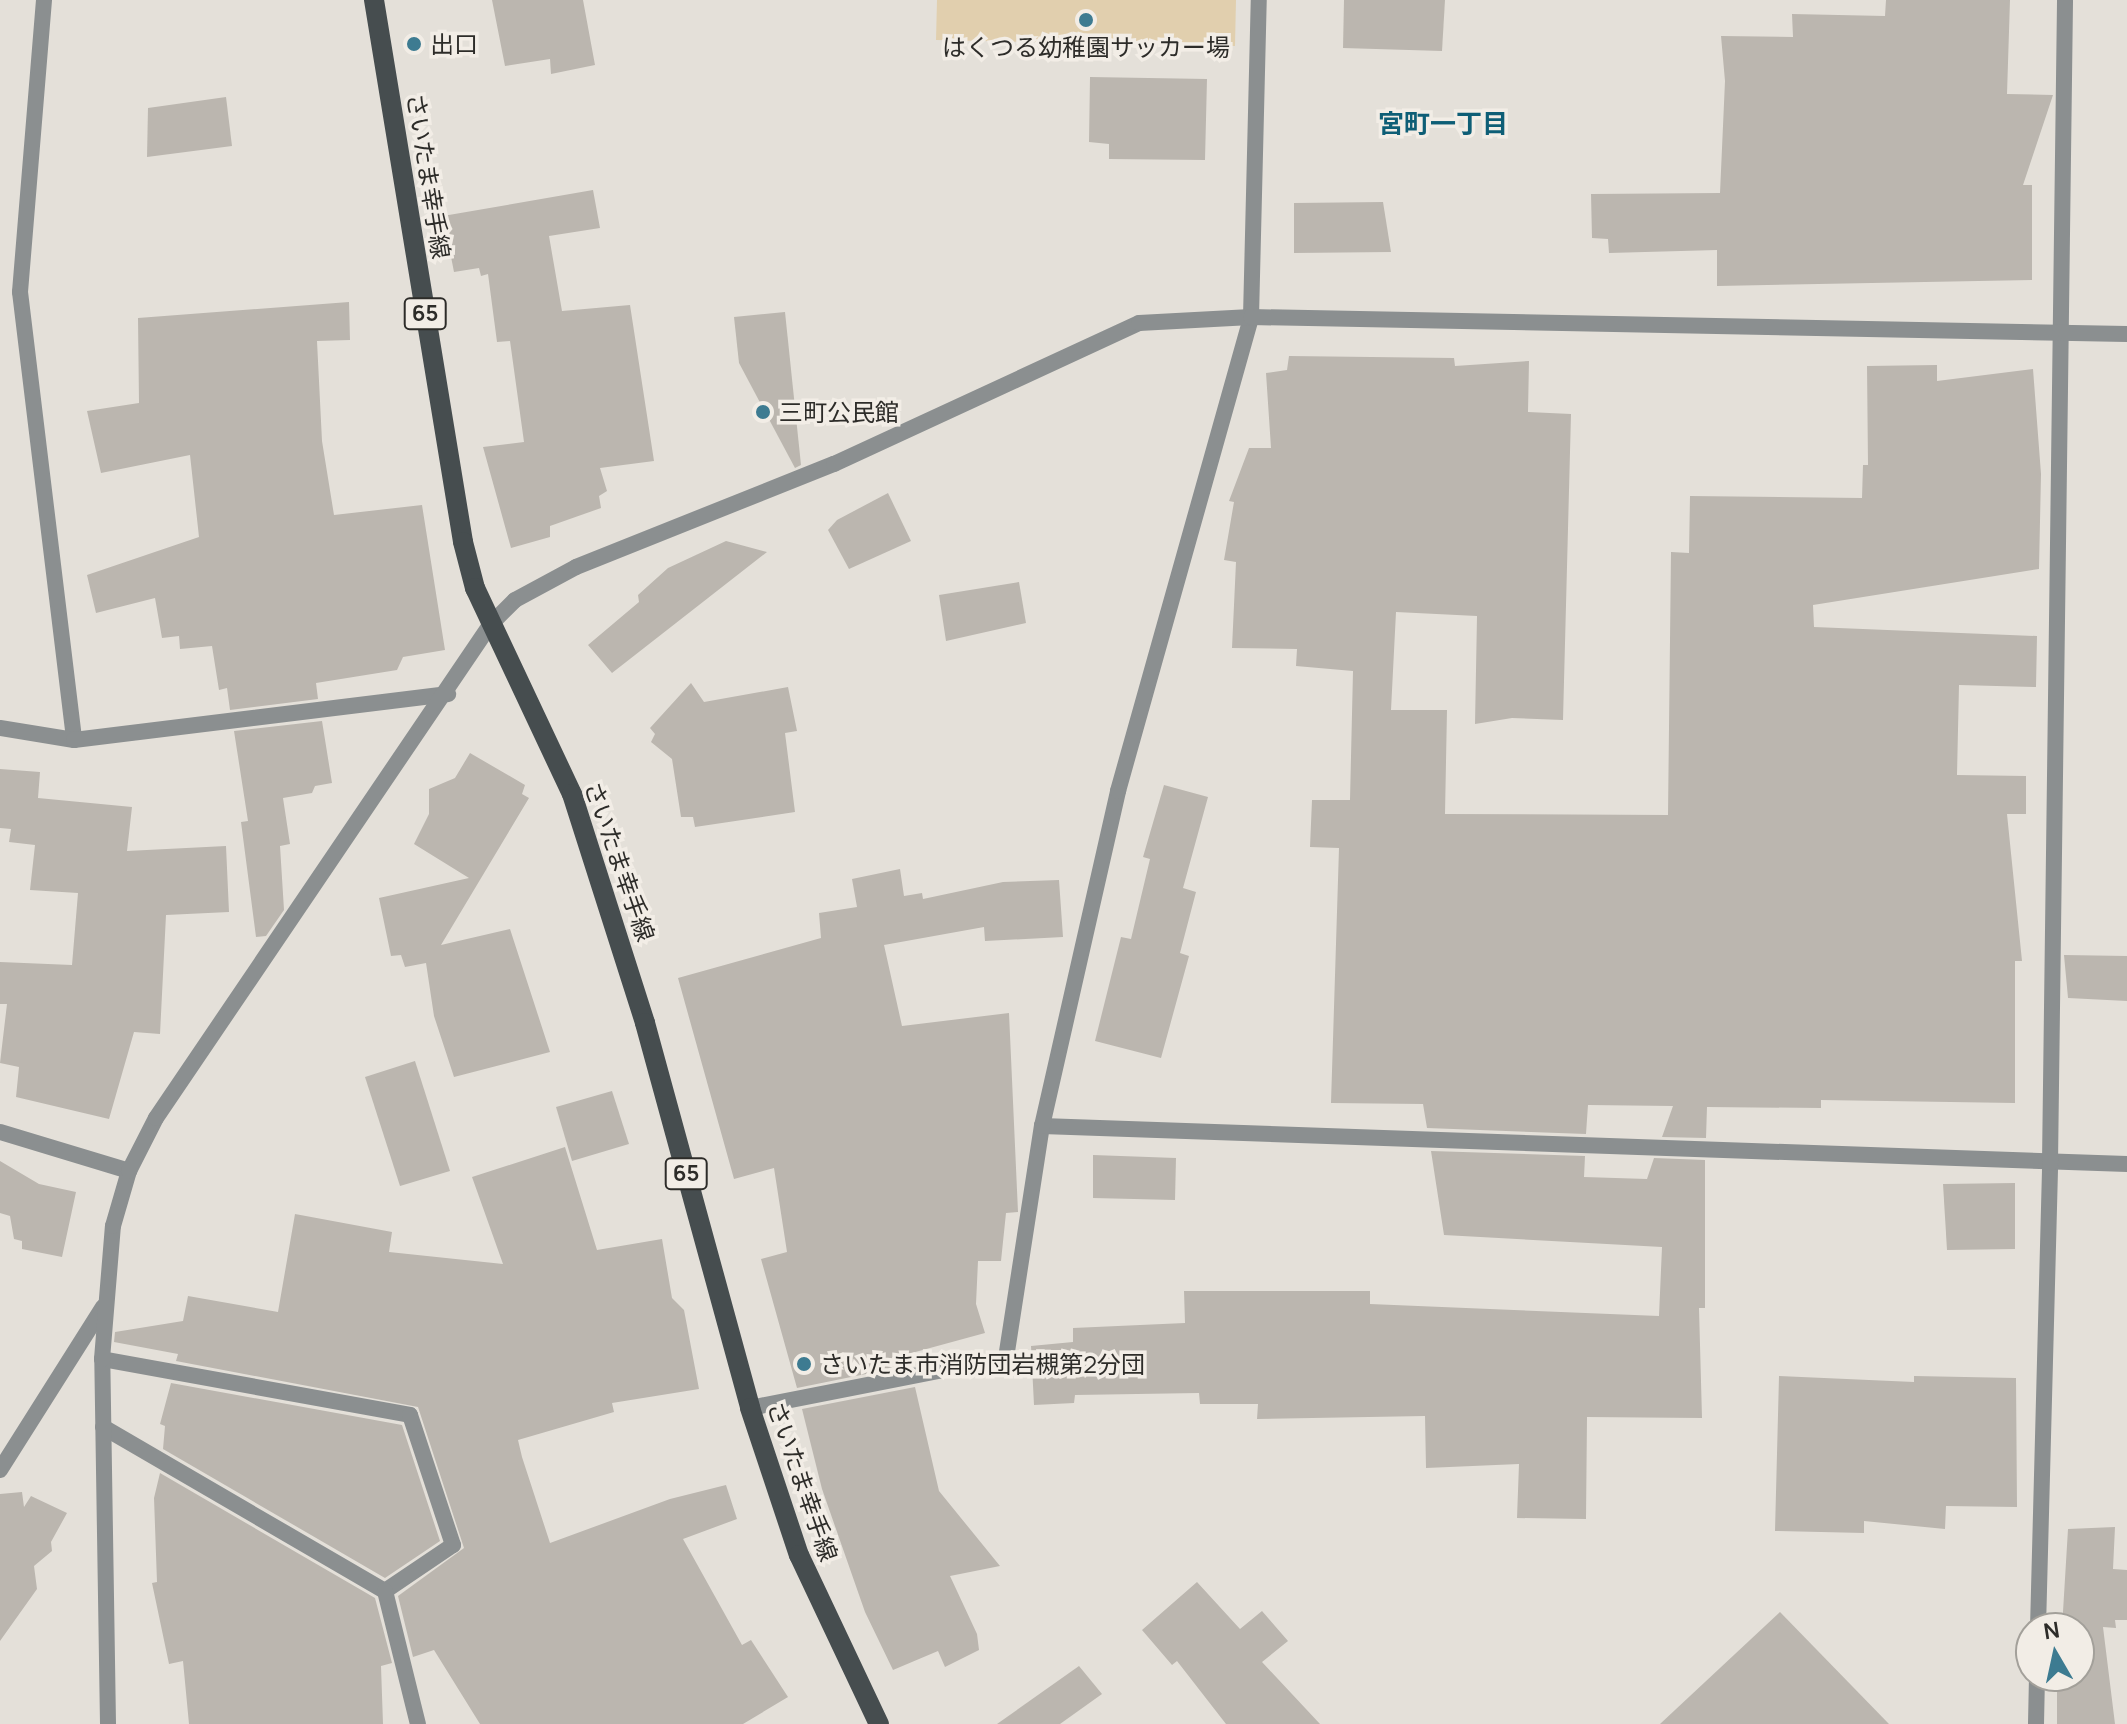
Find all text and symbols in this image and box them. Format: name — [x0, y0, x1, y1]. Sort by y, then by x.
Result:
marker: はくつる幼稚園サッカー場 — [1077, 11, 1095, 29]
place label: 出口 — [430, 30, 478, 58]
place label: はくつる幼稚園サッカー場 — [942, 33, 1230, 61]
marker: 出口 — [405, 35, 423, 53]
street label: さいたま幸手線 — [402, 91, 456, 261]
district label: 宮町一丁目 — [1378, 108, 1508, 140]
road number: 65 — [403, 296, 447, 332]
place label: 三町公民館 — [779, 398, 899, 426]
marker: 三町公民館 — [754, 403, 772, 421]
street label: さいたま幸手線 — [579, 777, 661, 945]
road number: 65 — [664, 1156, 708, 1192]
place label: さいたま市消防団岩槻第2分団 — [820, 1350, 1146, 1378]
marker: さいたま市消防団岩槻第2分団 — [795, 1355, 813, 1373]
street label: さいたま幸手線 — [762, 1397, 844, 1565]
north arrow — [2015, 1612, 2095, 1692]
text: N — [2041, 1614, 2062, 1646]

